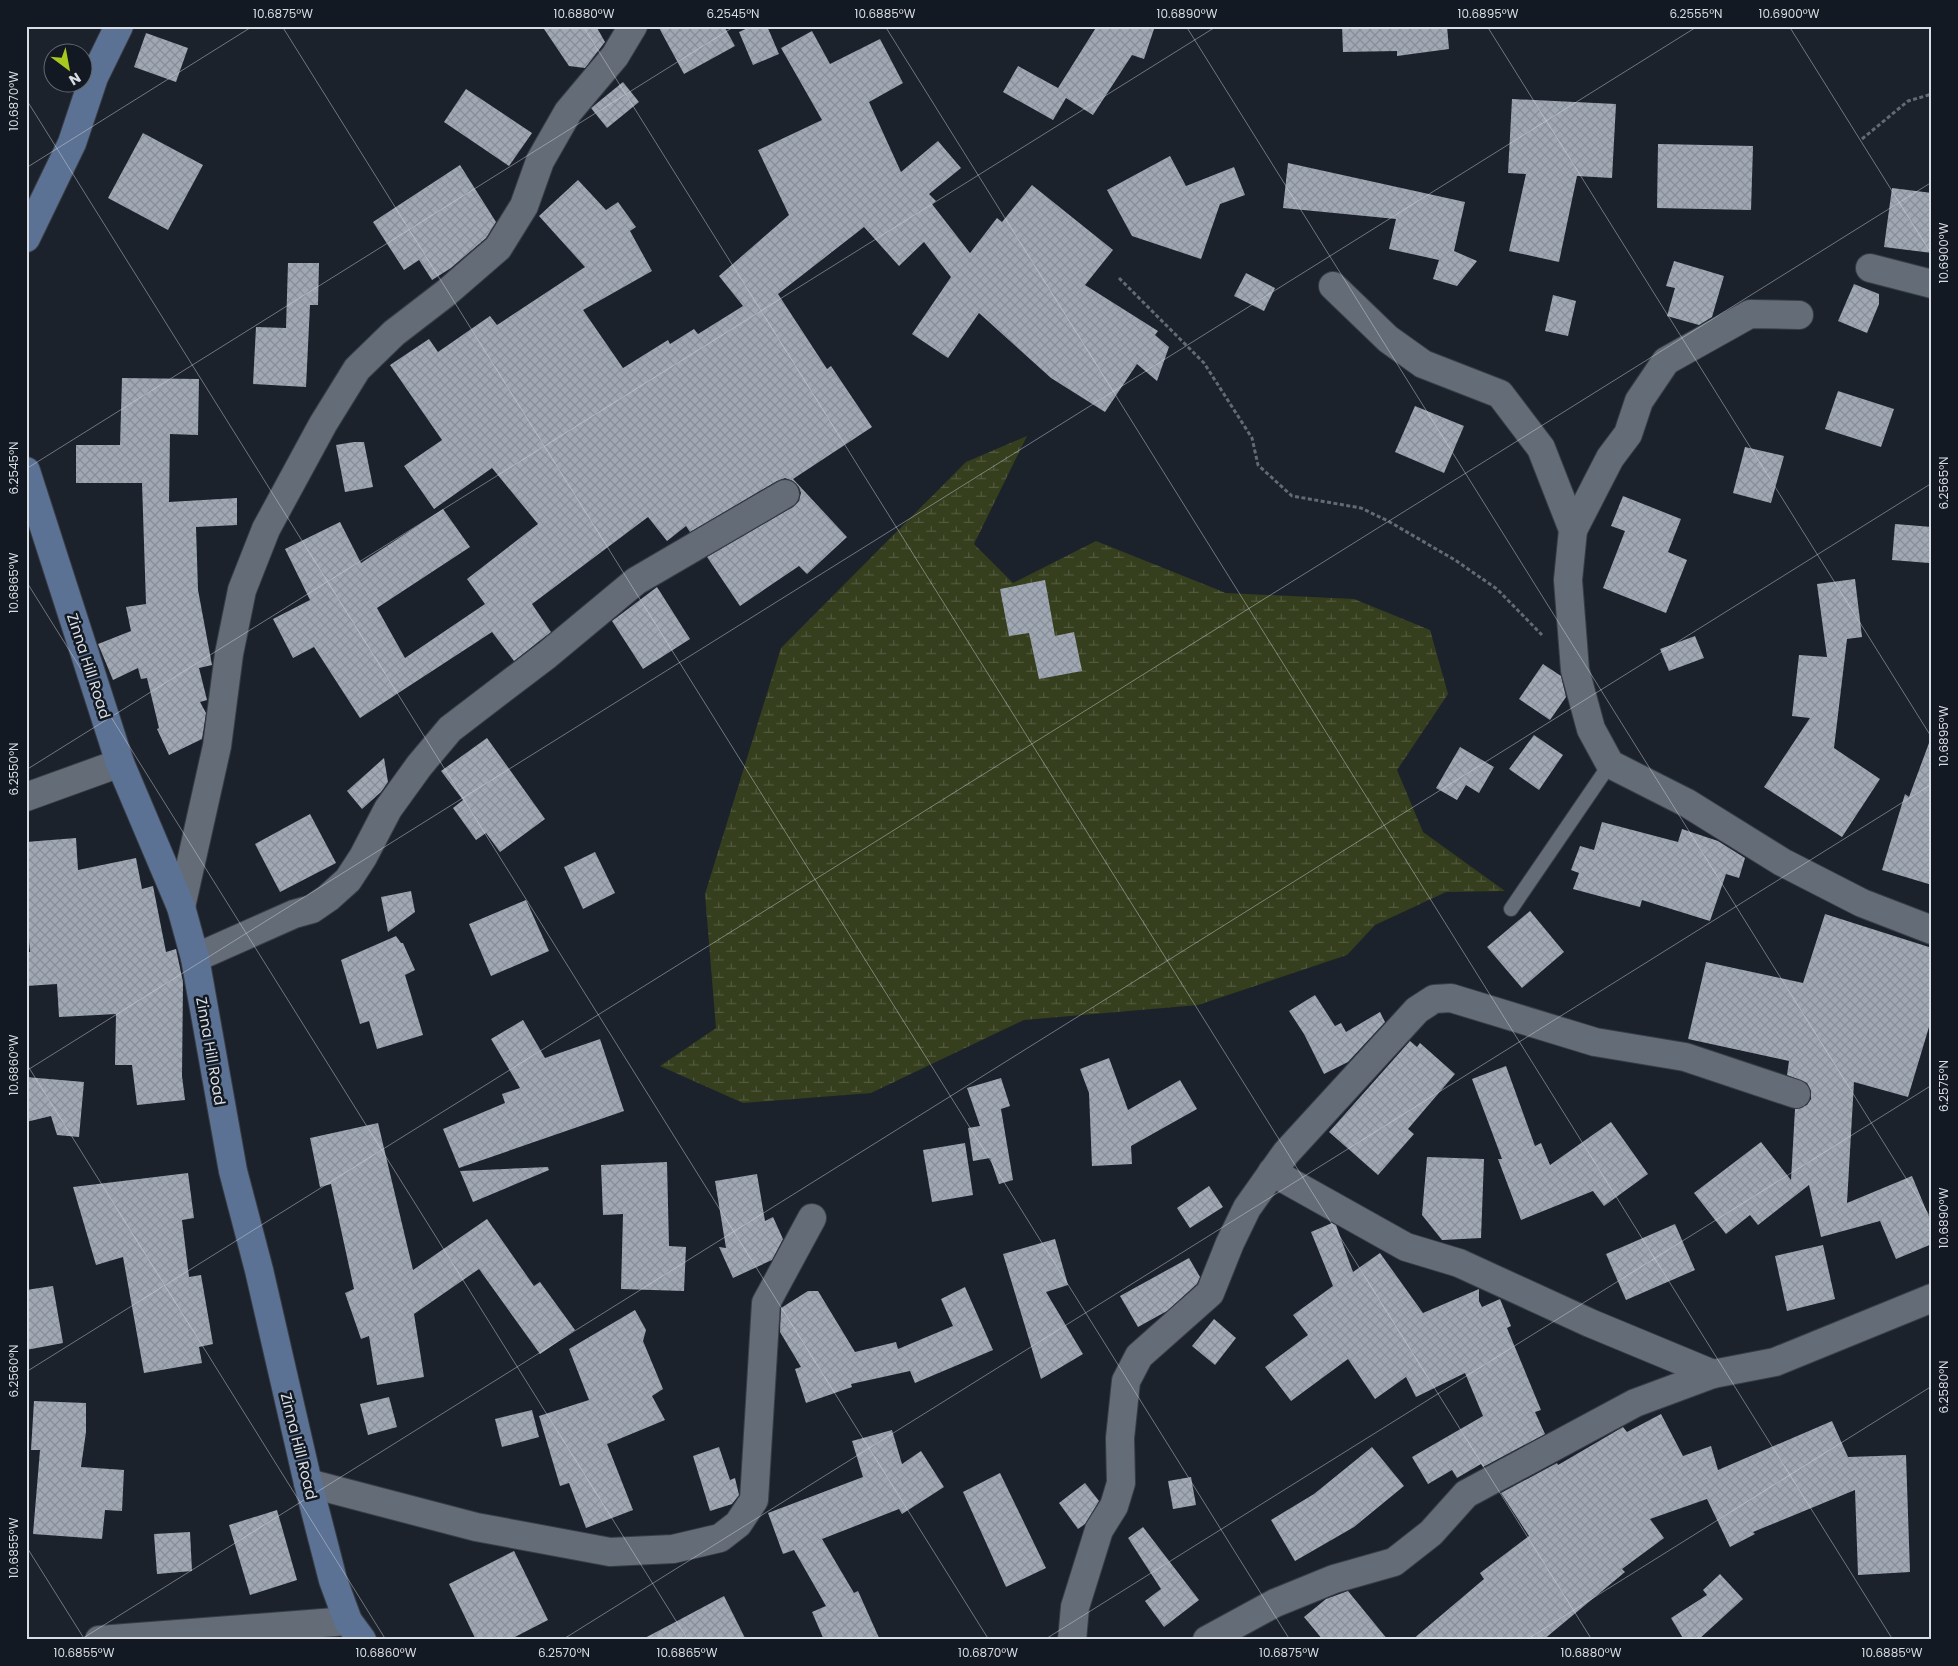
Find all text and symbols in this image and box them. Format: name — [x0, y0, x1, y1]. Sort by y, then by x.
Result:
text: 10.6875°W — [253, 5, 313, 22]
text: 10.6880°W — [554, 5, 615, 22]
text: 6.2545°N — [706, 5, 760, 22]
text: 10.6885°W — [855, 5, 916, 22]
text: 10.6890°W — [1157, 5, 1218, 22]
text: 10.6895°W — [1458, 5, 1519, 22]
text: 6.2555°N — [1669, 5, 1723, 22]
text: 10.6900°W — [1759, 5, 1820, 22]
north arrow — [42, 42, 92, 92]
text: N — [65, 68, 85, 90]
text: 10.6870°W — [5, 71, 22, 131]
text: 10.6900°W — [1935, 222, 1952, 283]
text: 6.2545°N — [5, 441, 22, 495]
text: 6.2565°N — [1935, 456, 1952, 510]
text: 10.6865°W — [5, 552, 22, 613]
street label: Zinna Hill Road — [62, 611, 116, 721]
text: 10.6895°W — [1935, 705, 1952, 766]
text: 6.2550°N — [5, 742, 22, 796]
street label: Zinna Hill Road — [191, 995, 231, 1107]
text: 10.6860°W — [5, 1034, 22, 1095]
text: 6.2575°N — [1935, 1060, 1952, 1112]
text: 10.6890°W — [1935, 1187, 1952, 1248]
text: 6.2560°N — [5, 1344, 22, 1398]
text: 6.2580°N — [1935, 1360, 1952, 1414]
street label: Zinna Hill Road — [276, 1390, 322, 1502]
text: 10.6855°W — [5, 1517, 22, 1578]
text: 10.6855°W — [54, 1644, 115, 1661]
text: 10.6860°W — [356, 1644, 417, 1661]
text: 6.2570°N — [538, 1644, 590, 1661]
text: 10.6865°W — [657, 1644, 718, 1661]
text: 10.6870°W — [958, 1644, 1018, 1661]
text: 10.6875°W — [1259, 1644, 1319, 1661]
text: 10.6880°W — [1561, 1644, 1622, 1661]
text: 10.6885°W — [1862, 1644, 1923, 1661]

